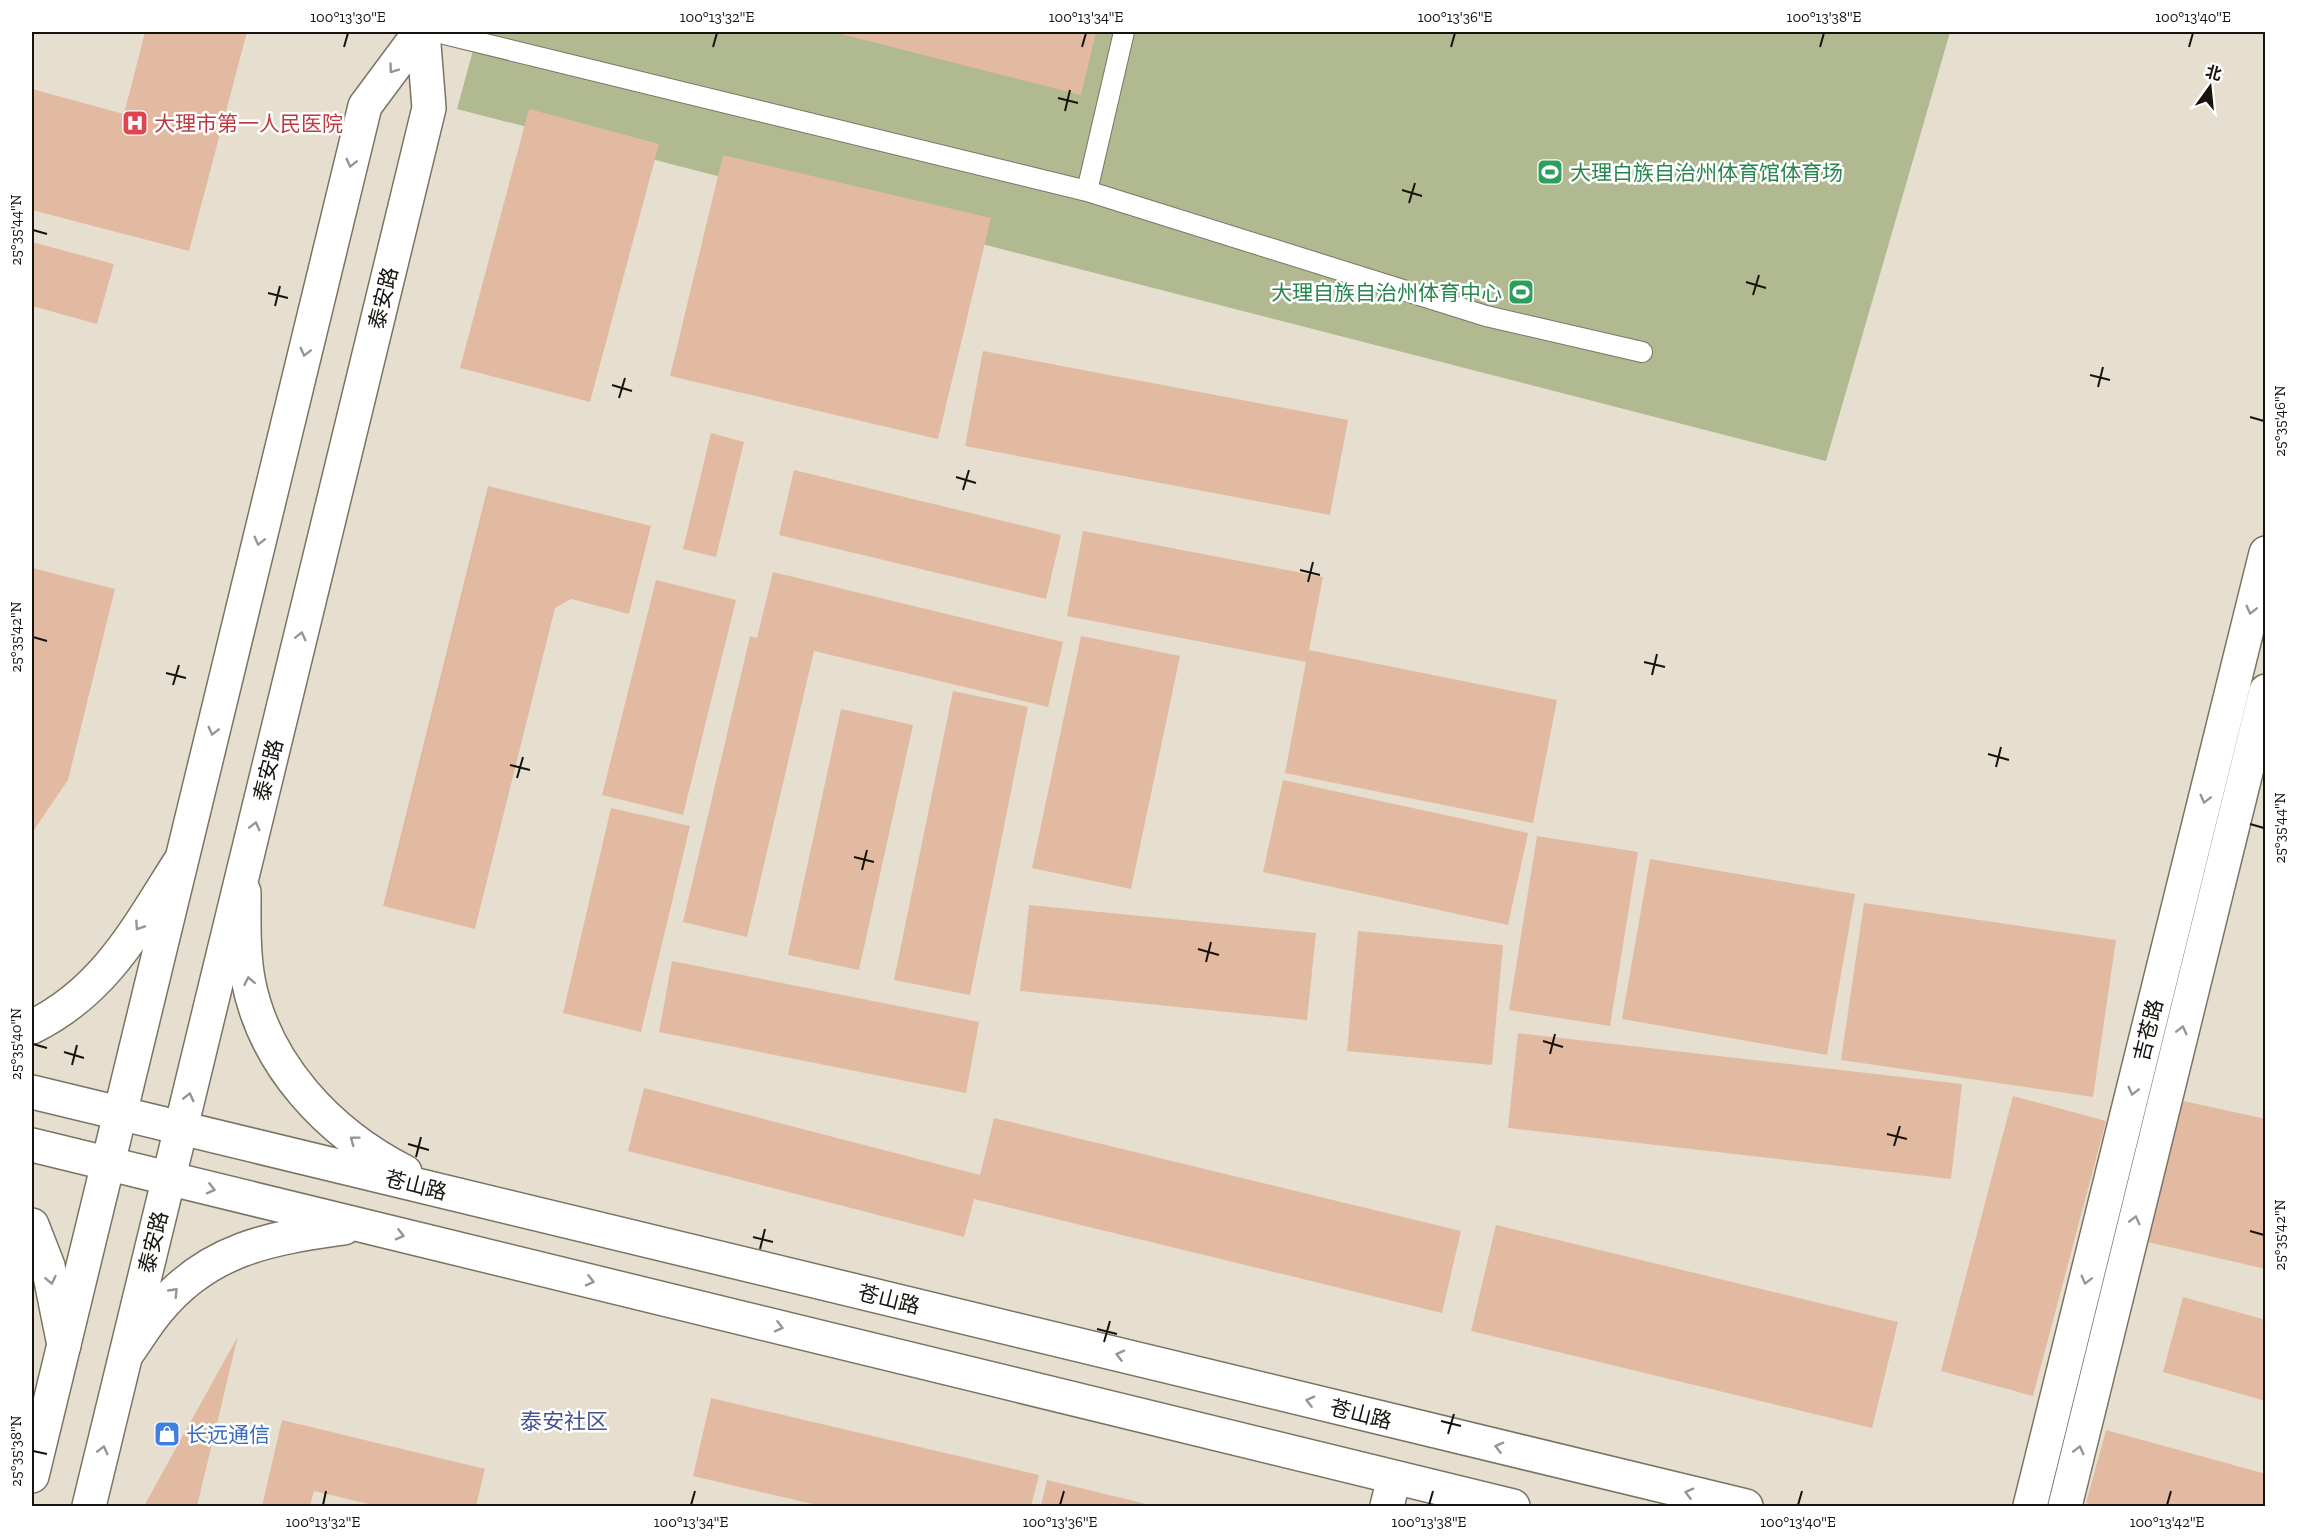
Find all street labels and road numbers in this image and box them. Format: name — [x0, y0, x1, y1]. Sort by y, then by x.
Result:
street label: 泰安路 — [363, 264, 403, 332]
street label: 泰安路 — [248, 736, 288, 804]
street label: 吉苍路 — [2128, 996, 2168, 1064]
street label: 苍山路 — [382, 1165, 450, 1205]
street label: 泰安路 — [133, 1208, 173, 1276]
street label: 苍山路 — [855, 1279, 923, 1319]
street label: 苍山路 — [1327, 1394, 1395, 1434]

